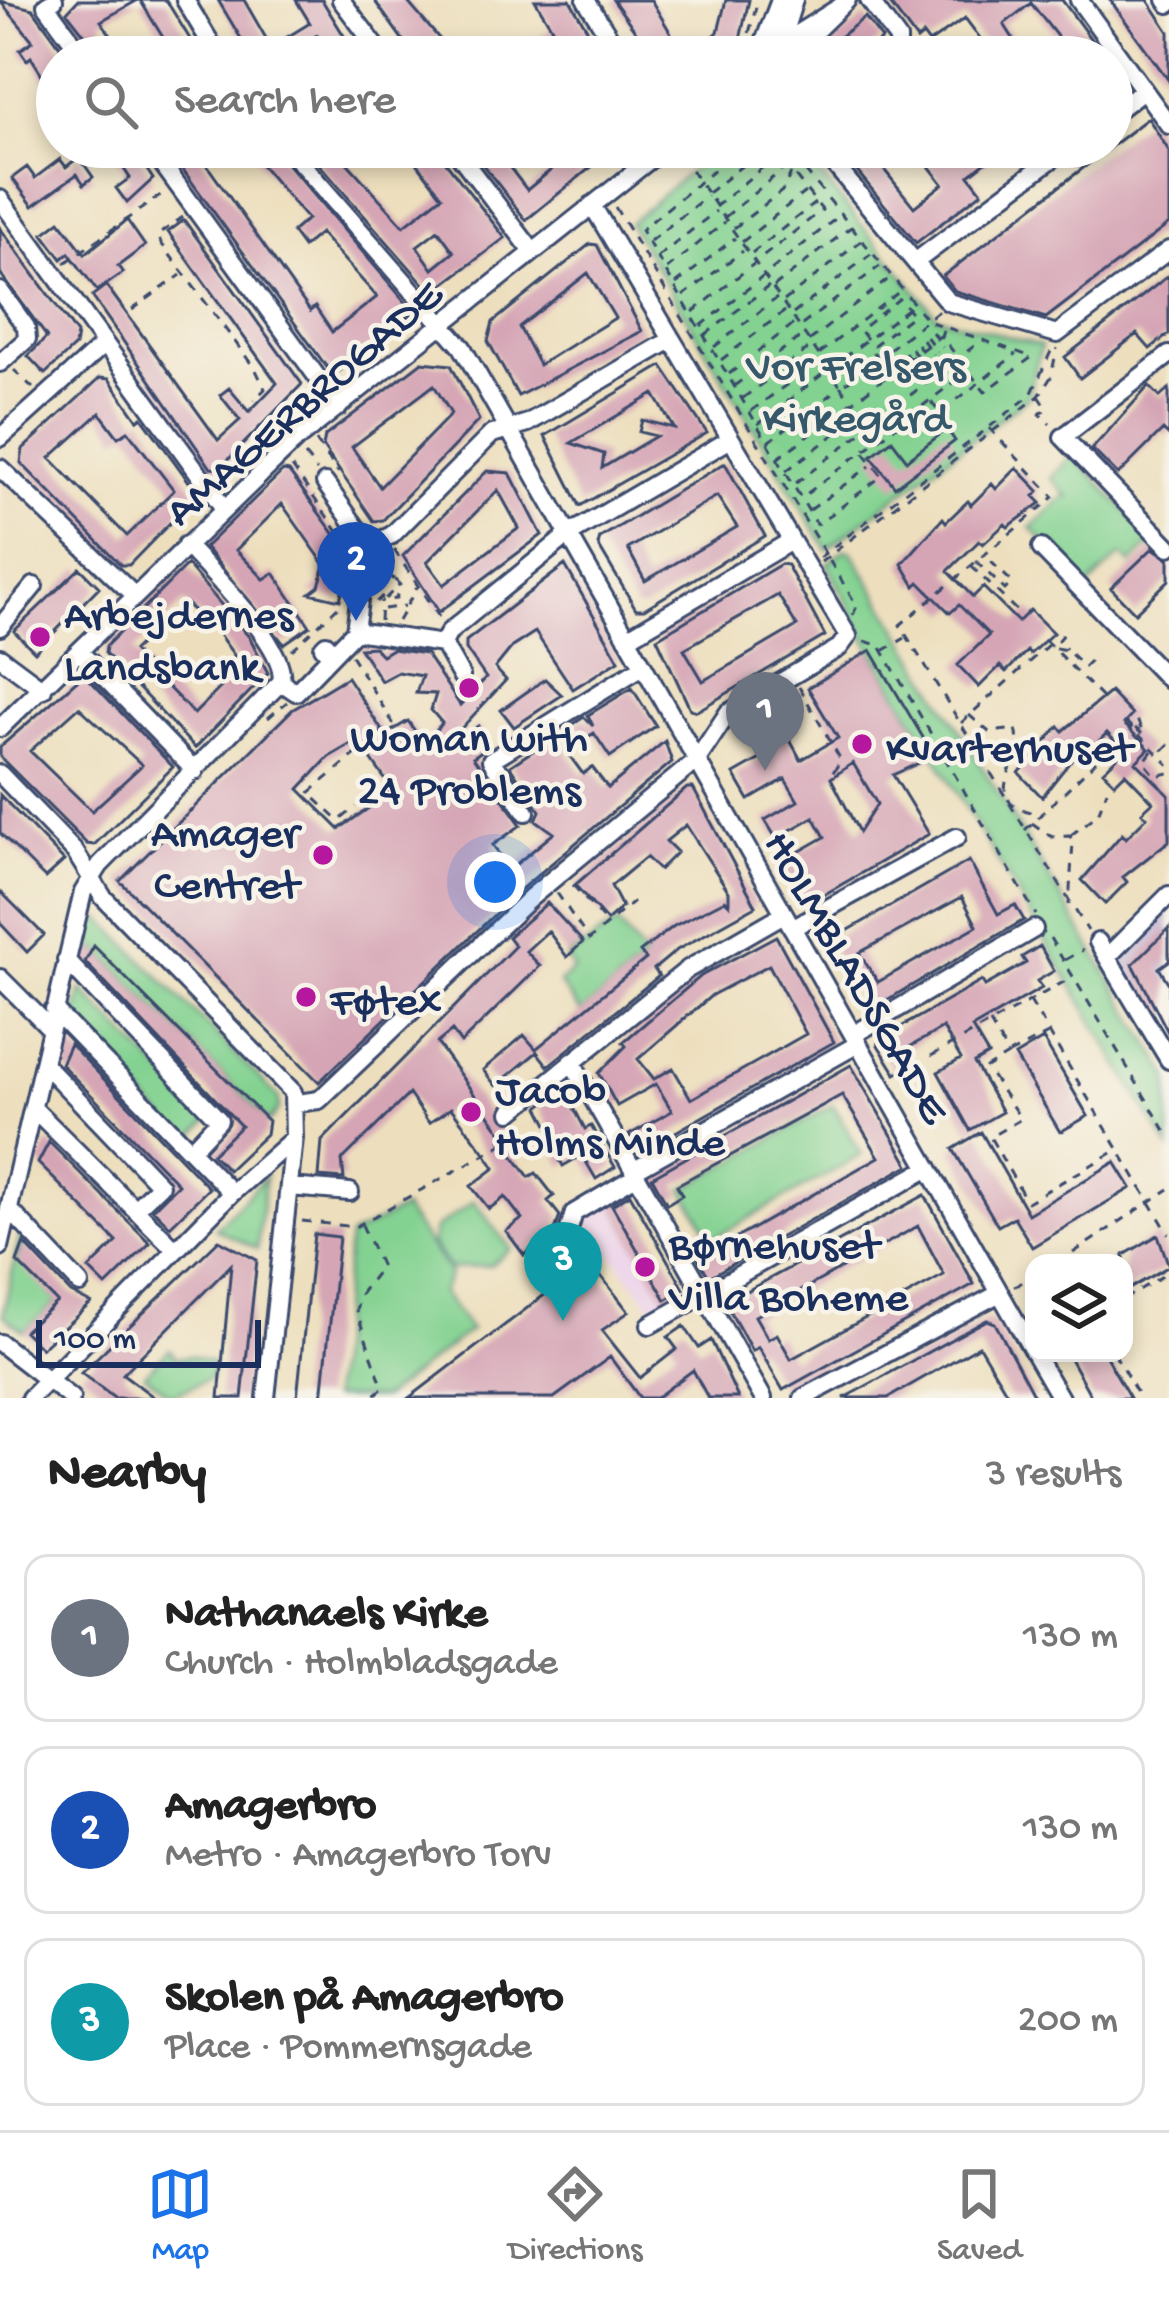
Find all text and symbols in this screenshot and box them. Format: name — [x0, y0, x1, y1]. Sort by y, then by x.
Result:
search box — [36, 36, 1133, 168]
icon: search — [78, 69, 144, 135]
text: Search here — [174, 76, 396, 129]
street label: AMAGERBROGADE — [156, 269, 457, 541]
park label: Vor Frelsers Kirkegård — [745, 343, 967, 448]
pin: 2 — [317, 522, 395, 621]
place label: Arbejdernes Landsbank — [64, 592, 295, 697]
marker: Arbejdernes Landsbank — [27, 624, 53, 650]
pin: 1 — [726, 672, 804, 771]
marker: Woman with 24 Problems — [456, 675, 482, 701]
place label: Woman with 24 Problems — [350, 715, 588, 820]
place label: Kvarterhuset — [886, 725, 1136, 778]
marker: Kvarterhuset — [849, 731, 875, 757]
place label: Amager Centret — [151, 810, 303, 915]
street label: HOLMBLADSGADE — [748, 823, 960, 1136]
marker: Amager Centret — [310, 842, 336, 868]
your location — [465, 852, 525, 912]
place label: Føtex — [329, 978, 442, 1031]
marker: Føtex — [293, 984, 319, 1010]
place label: Jacob Holms Minde — [495, 1067, 726, 1172]
marker: Jacob Holms Minde — [458, 1099, 484, 1125]
pin: 3 — [524, 1222, 602, 1321]
place label: Børnehuset Villa Boheme — [668, 1222, 909, 1327]
marker: Børnehuset Villa Boheme — [632, 1254, 658, 1280]
map controls — [1025, 1254, 1133, 1362]
button: layers — [1025, 1254, 1133, 1362]
scale bar — [36, 1314, 261, 1367]
text: 100 m — [54, 1322, 136, 1360]
text: Nearby — [48, 1446, 206, 1506]
text: 3 results — [986, 1453, 1121, 1499]
text: Nathanaels Kirke — [165, 1589, 487, 1642]
text: 1 — [82, 1615, 98, 1661]
text: 130 m — [1023, 1615, 1118, 1661]
text: Church · Holmbladsgade — [165, 1642, 558, 1688]
text: Amagerbro — [165, 1781, 376, 1834]
text: 2 — [80, 1807, 100, 1853]
text: 130 m — [1023, 1807, 1118, 1853]
text: Metro · Amagerbro Torv — [165, 1834, 551, 1880]
text: Skolen på Amagerbro — [165, 1973, 564, 2026]
text: 3 — [80, 1999, 100, 2045]
text: 200 m — [1018, 1999, 1118, 2045]
text: Place · Pommernsgade — [165, 2026, 532, 2072]
tab: Map — [147, 2161, 213, 2271]
tab: Directions — [508, 2161, 642, 2271]
tab: Saved — [937, 2161, 1022, 2271]

